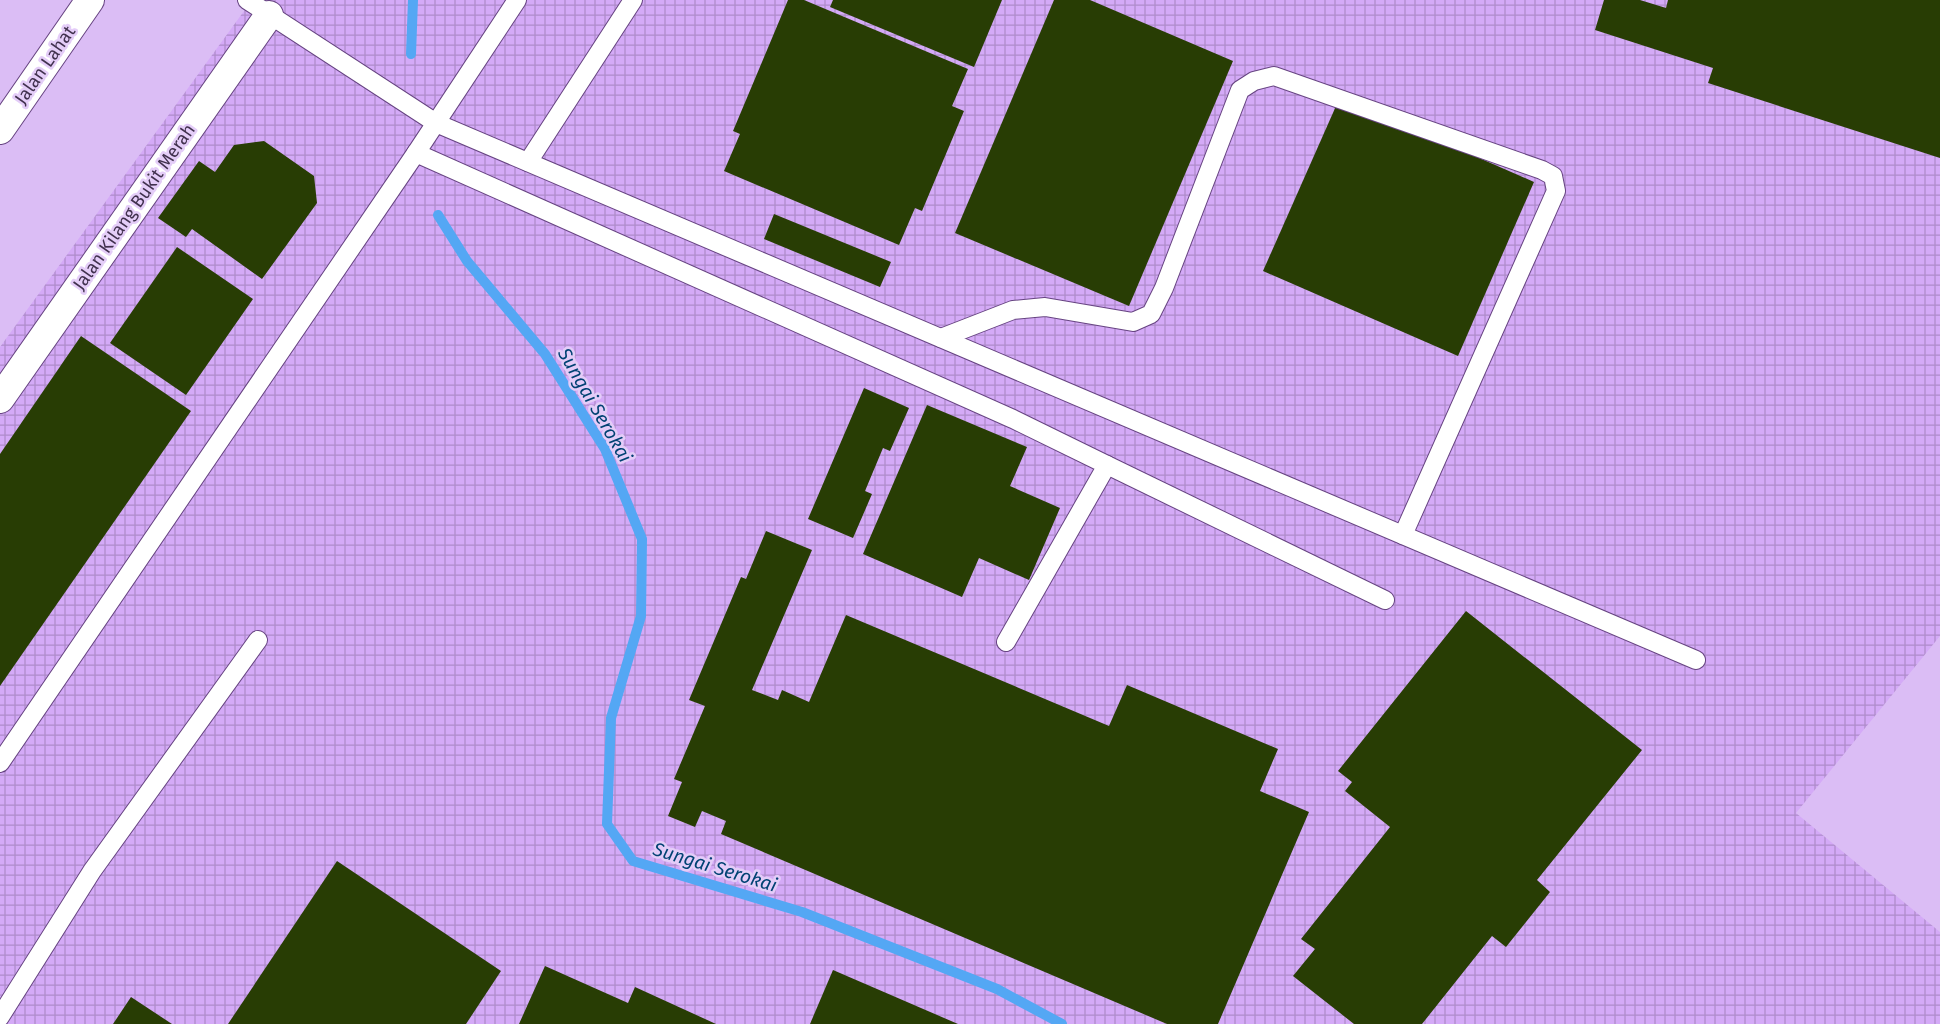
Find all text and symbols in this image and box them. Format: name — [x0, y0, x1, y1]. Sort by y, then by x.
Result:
street label: Jalan Lahat — [10, 21, 80, 109]
street label: Jalan Kilang Bukit Merah — [68, 120, 200, 294]
water label: Sungai Serokai — [552, 343, 637, 467]
water label: Sungai Serokai — [649, 837, 780, 897]

